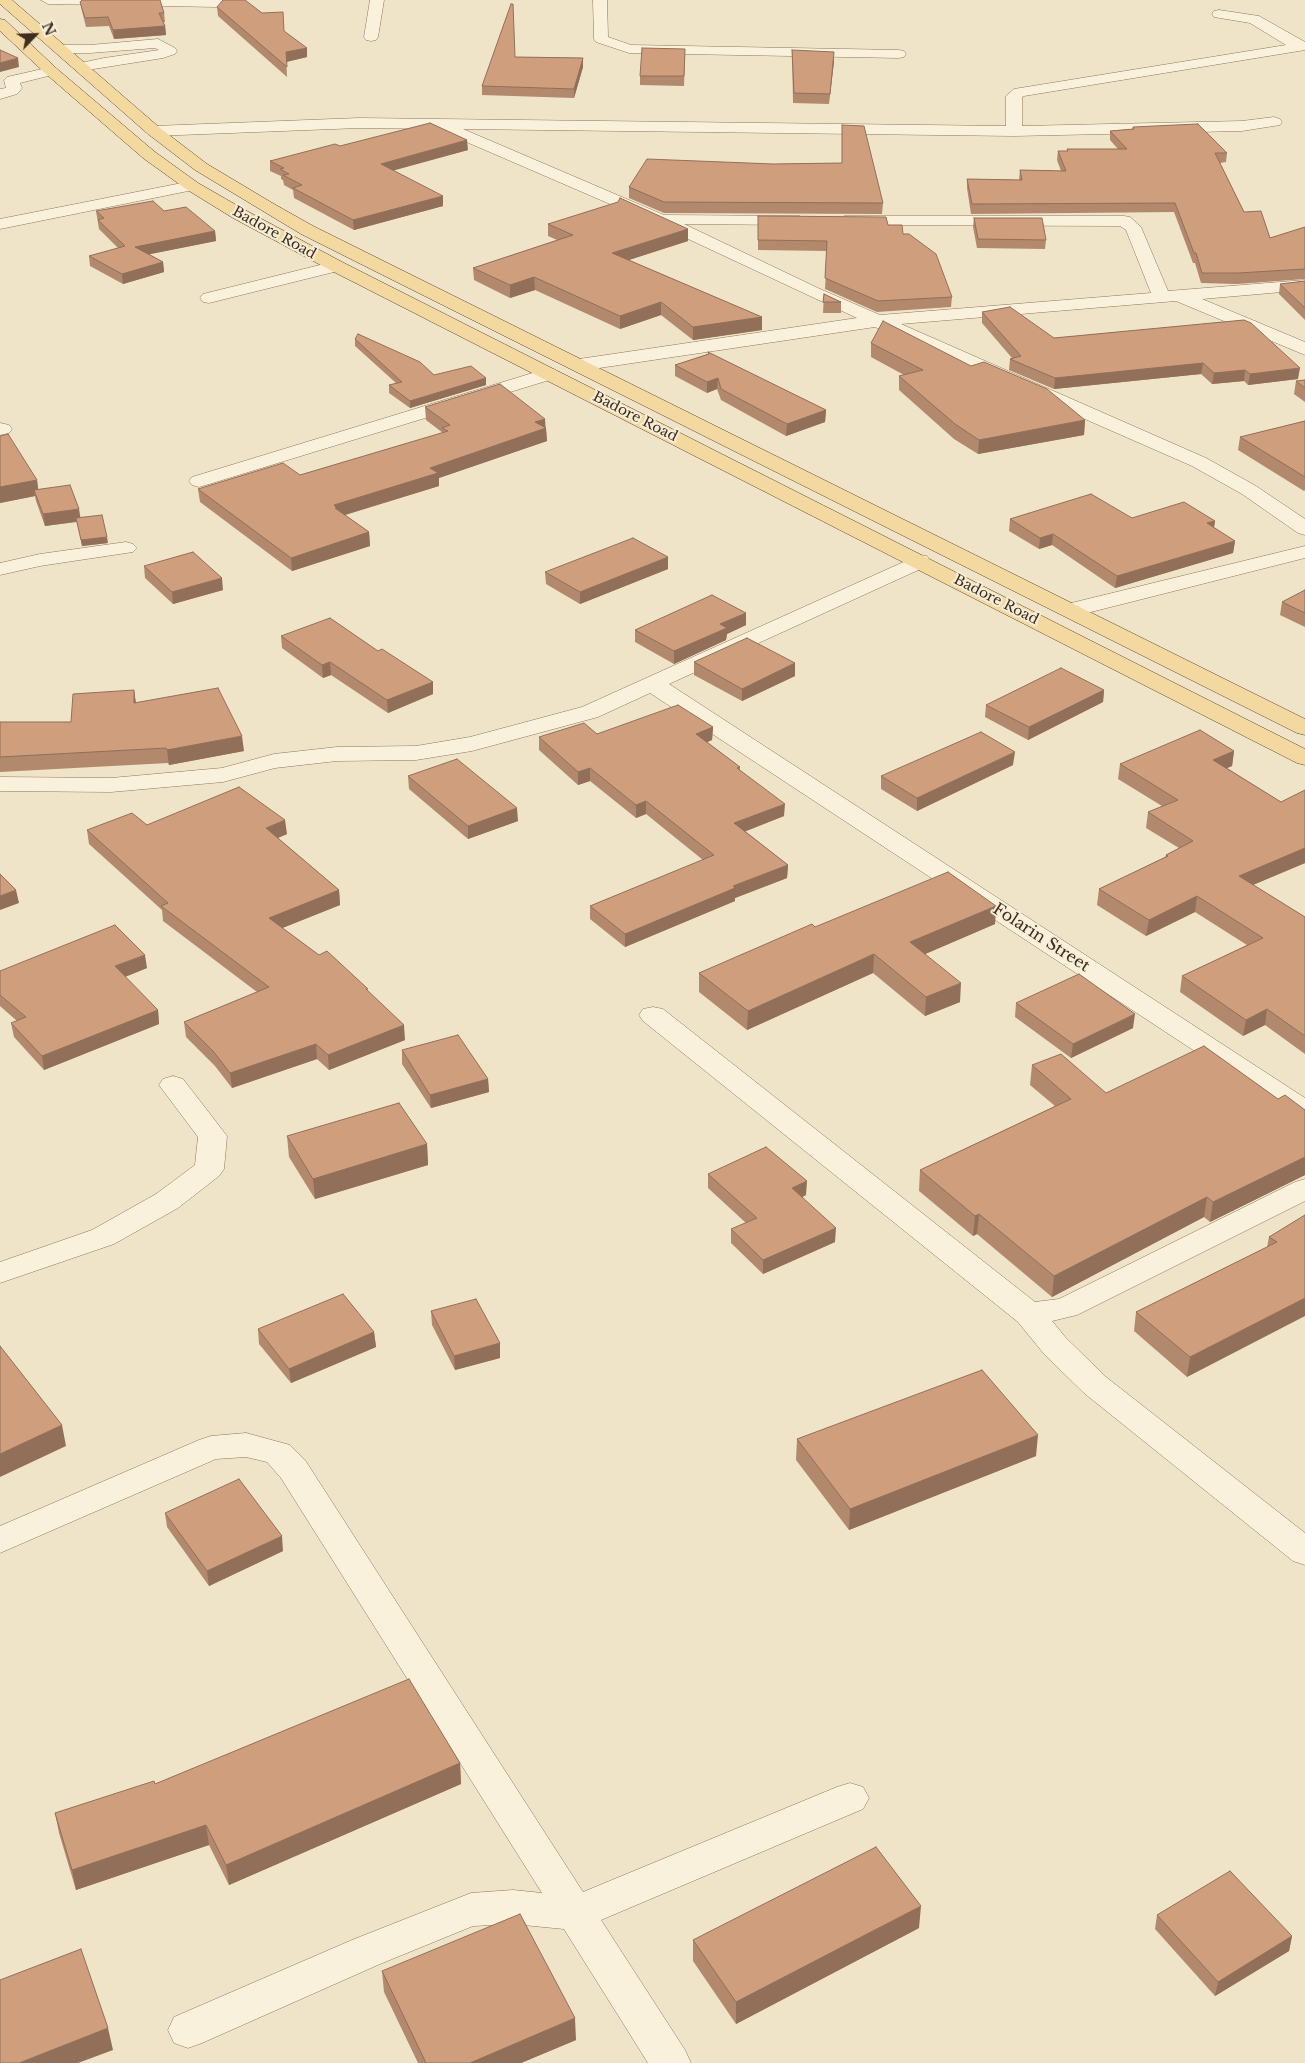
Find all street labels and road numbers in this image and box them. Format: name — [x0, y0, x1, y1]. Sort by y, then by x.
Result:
street label: Badore Road — [229, 203, 319, 263]
street label: Badore Road — [590, 388, 680, 446]
street label: Badore Road — [951, 571, 1041, 629]
street label: Folarin Street — [989, 900, 1093, 976]

